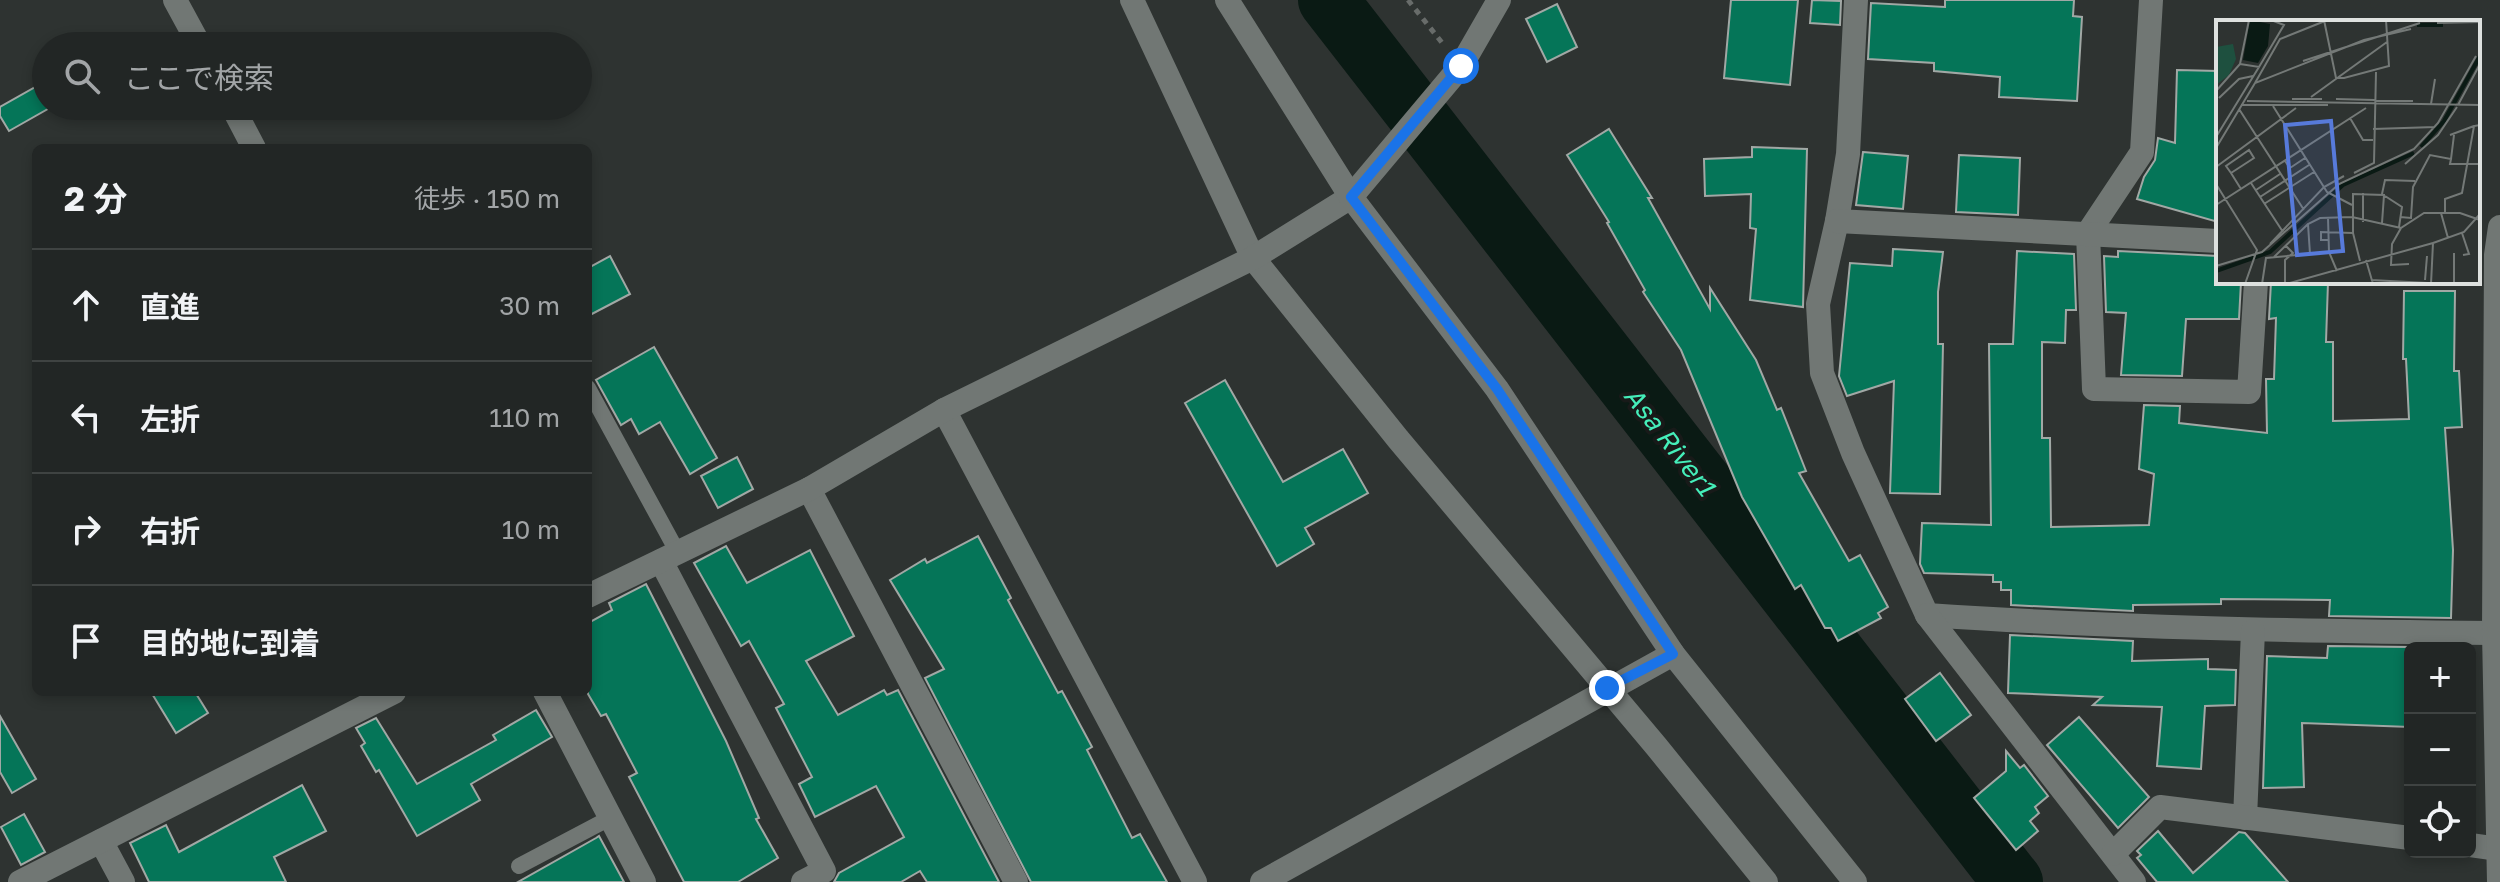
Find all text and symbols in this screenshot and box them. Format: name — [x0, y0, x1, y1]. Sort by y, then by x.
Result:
inset map — [2216, 20, 2480, 284]
search box — [32, 32, 592, 120]
route start — [1443, 48, 1479, 84]
icon: search — [60, 54, 104, 98]
text: ここで検索 — [124, 60, 274, 96]
text: 2 分 — [64, 178, 127, 218]
text: 徒歩 · 150 m — [414, 183, 560, 214]
icon: ahead — [64, 283, 108, 327]
text: 直進 — [140, 289, 200, 325]
text: 30 m — [499, 290, 560, 321]
water label: Asa River1 — [1618, 381, 1722, 502]
icon: left — [64, 395, 108, 439]
text: 左折 — [140, 401, 200, 437]
text: 110 m — [489, 402, 560, 433]
icon: right — [64, 507, 108, 551]
text: 右折 — [140, 513, 200, 549]
text: 10 m — [502, 514, 560, 545]
icon: arrive — [64, 619, 108, 663]
text: 目的地に到着 — [140, 625, 320, 661]
map controls — [2404, 642, 2476, 858]
button: + — [2404, 642, 2476, 714]
route end — [1589, 670, 1625, 706]
button: − — [2404, 714, 2476, 786]
button: locate — [2404, 786, 2476, 858]

